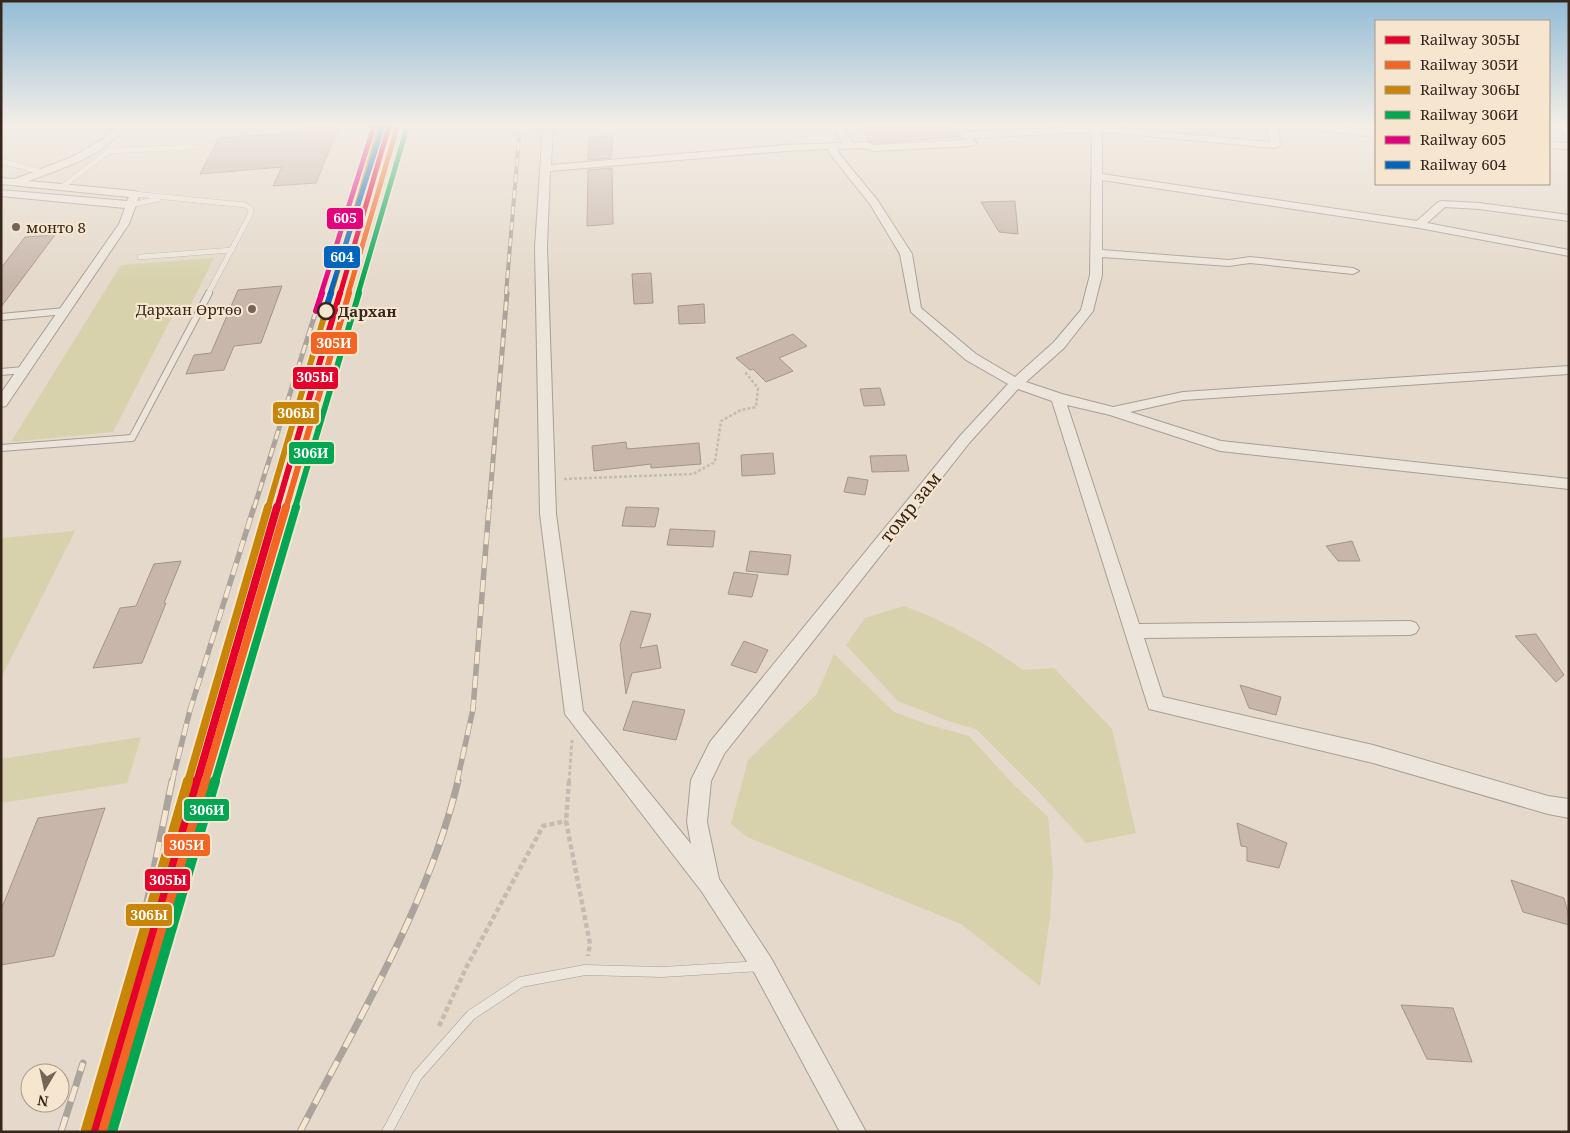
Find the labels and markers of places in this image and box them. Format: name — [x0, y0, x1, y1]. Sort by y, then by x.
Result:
place label: монто 8 — [26, 217, 86, 237]
marker: монто 8 — [10, 221, 22, 233]
place label: Дархан Өртөө — [136, 299, 242, 319]
place label: Дархан — [338, 301, 397, 321]
marker: Дархан — [317, 302, 335, 320]
marker: Дархан Өртөө — [246, 303, 258, 315]

